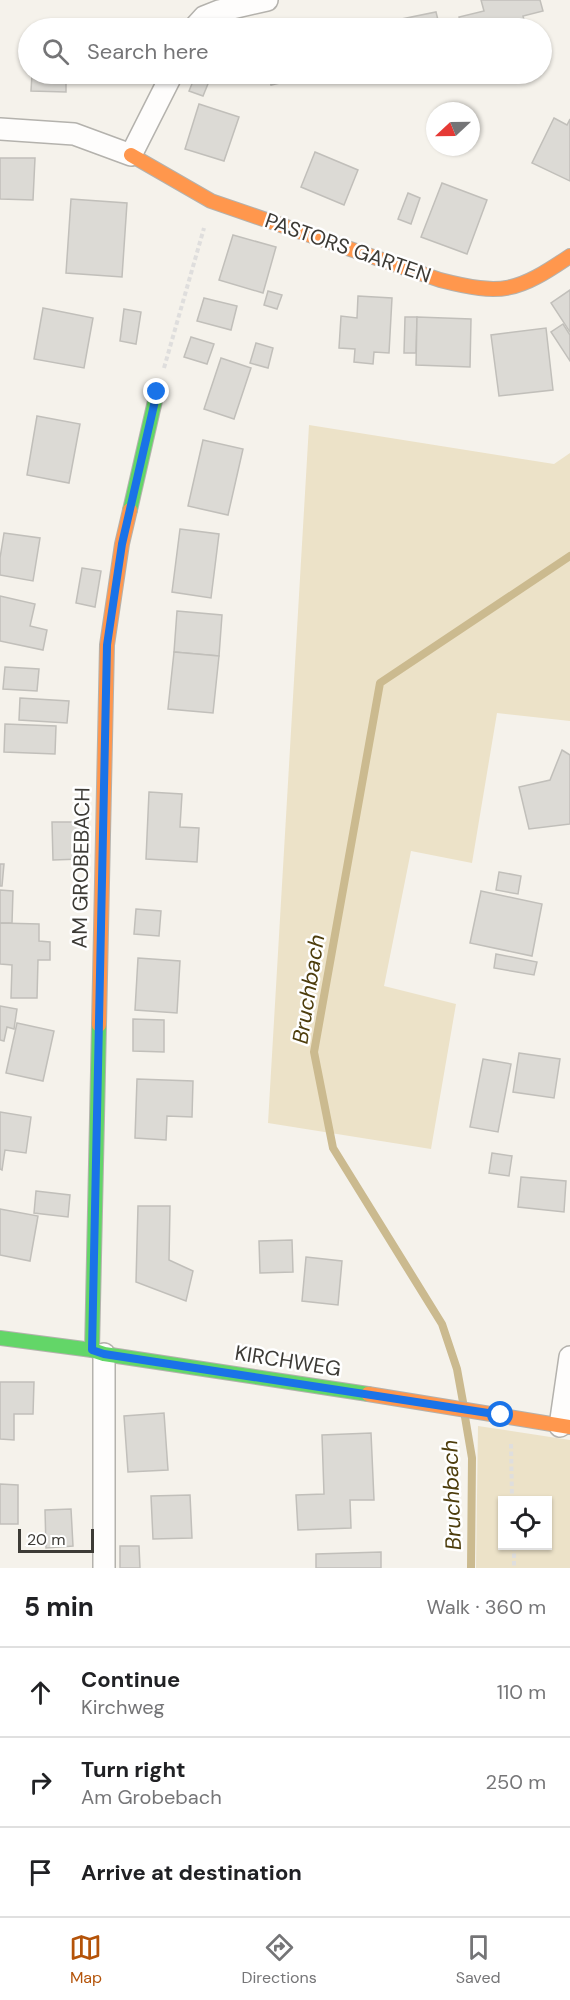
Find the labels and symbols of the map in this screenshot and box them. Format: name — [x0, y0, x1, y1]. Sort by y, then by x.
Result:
north arrow — [426, 102, 480, 156]
street label: PASTORS GARTEN — [261, 206, 435, 290]
route end — [143, 378, 169, 404]
street label: AM GROBEBACH — [66, 787, 96, 949]
water label: Bruchbach — [286, 932, 331, 1046]
street label: KIRCHWEG — [233, 1339, 343, 1383]
route start — [487, 1401, 513, 1427]
water label: Bruchbach — [435, 1439, 468, 1551]
scale bar — [18, 1526, 94, 1554]

